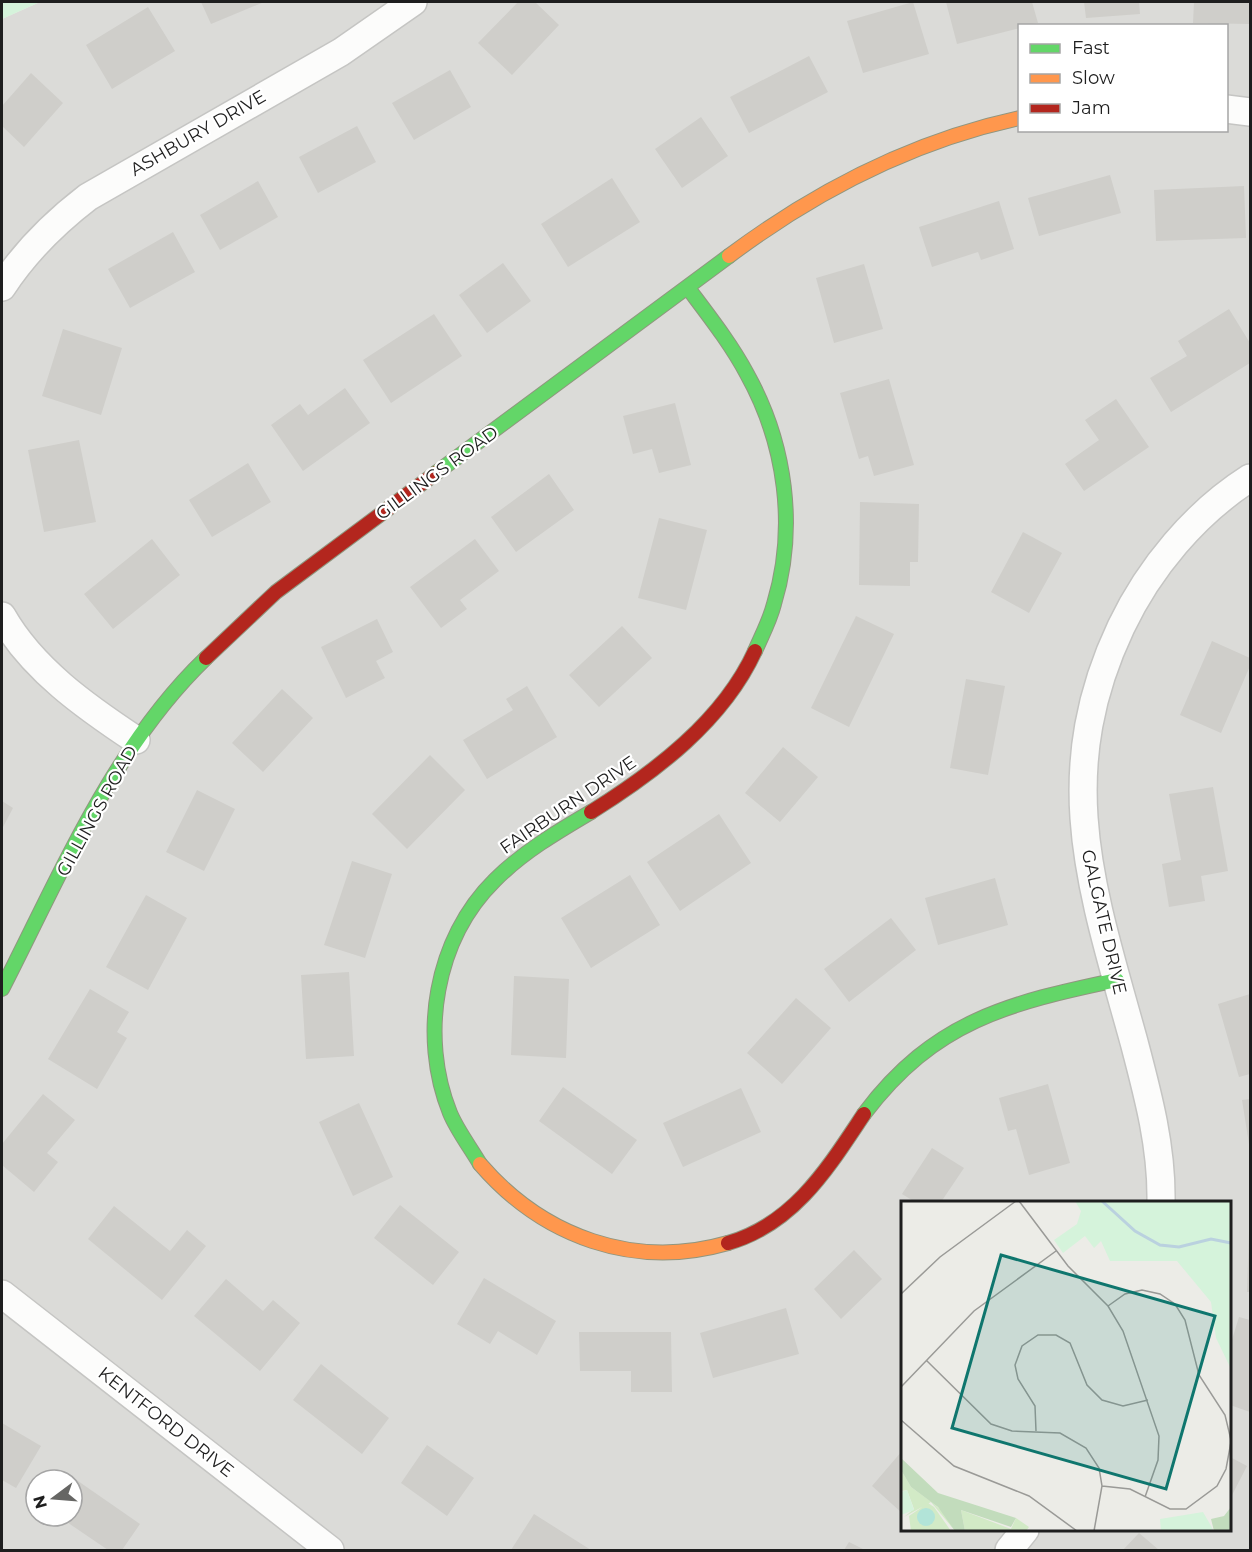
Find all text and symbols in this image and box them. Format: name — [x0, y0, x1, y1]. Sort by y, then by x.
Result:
legend — [1018, 24, 1228, 132]
text: Fast — [1072, 37, 1110, 59]
text: Slow — [1072, 67, 1115, 89]
street label: ASHBURY DRIVE — [126, 85, 270, 181]
text: Jam — [1071, 97, 1111, 119]
street label: GILLINGS ROAD — [371, 421, 503, 525]
street label: GILLINGS ROAD — [52, 742, 142, 880]
street label: FAIRBURN DRIVE — [496, 751, 640, 859]
street label: GALGATE DRIVE — [1077, 847, 1131, 997]
inset map — [901, 1201, 1231, 1531]
street label: KENTFORD DRIVE — [94, 1362, 238, 1482]
north arrow — [24, 1468, 84, 1528]
text: N — [29, 1493, 51, 1511]

